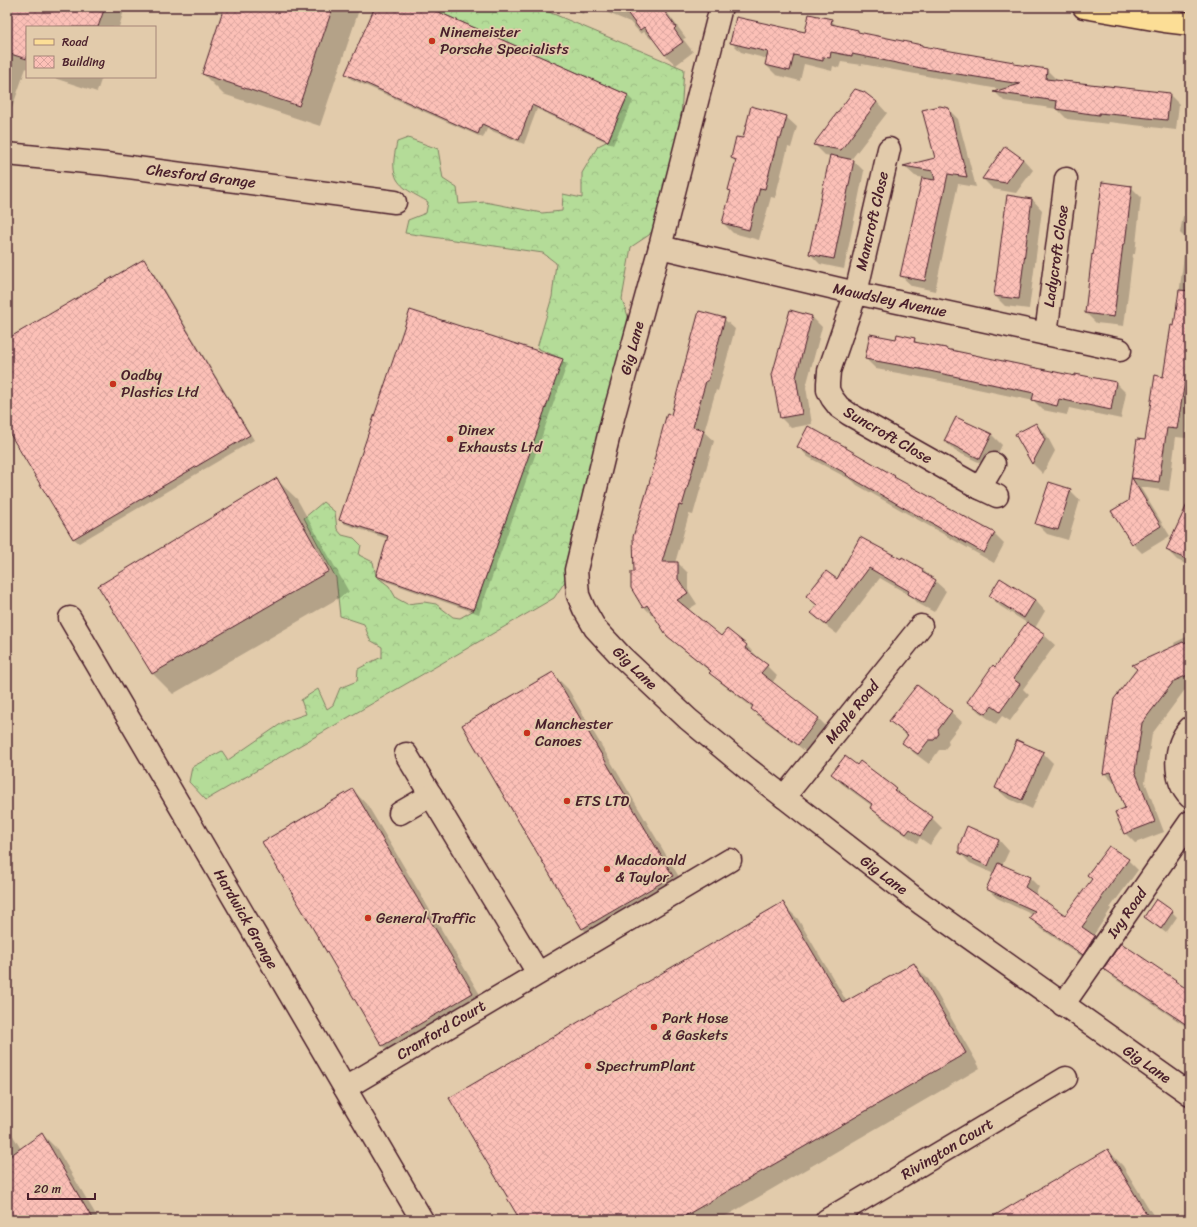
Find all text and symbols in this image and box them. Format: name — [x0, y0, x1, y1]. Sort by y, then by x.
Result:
place label: Ninemeister Porsche Specialists — [440, 19, 569, 62]
legend — [26, 26, 156, 78]
text: Road — [62, 31, 89, 53]
marker: Ninemeister Porsche Specialists — [427, 36, 437, 46]
text: Building — [62, 51, 105, 73]
street label: Chesford Grange — [145, 156, 258, 196]
street label: Mancroft Close — [848, 168, 896, 273]
street label: Ladycroft Close — [1036, 203, 1076, 309]
street label: Mawdsley Avenue — [831, 275, 950, 325]
street label: Gig Lane — [612, 318, 652, 378]
place label: Oadby Plastics Ltd — [121, 362, 199, 405]
marker: Oadby Plastics Ltd — [108, 379, 118, 389]
street label: Suncroft Close — [839, 399, 938, 471]
place label: Dinex Exhausts Ltd — [458, 417, 543, 460]
marker: Dinex Exhausts Ltd — [445, 434, 455, 444]
street label: Gig Lane — [606, 640, 664, 696]
street label: Maple Road — [818, 674, 887, 750]
place label: Manchester Canoes — [535, 711, 614, 754]
marker: Manchester Canoes — [522, 728, 532, 738]
place label: ETS LTD — [575, 788, 629, 814]
marker: ETS LTD — [562, 796, 572, 806]
place label: Macdonald & Taylor — [615, 847, 687, 890]
street label: Gig Lane — [854, 848, 914, 902]
street label: Hardwick Grange — [207, 864, 286, 974]
marker: Macdonald & Taylor — [602, 864, 612, 874]
street label: Ivy Road — [1099, 881, 1155, 945]
place label: General Traffic — [376, 905, 476, 931]
marker: General Traffic — [363, 913, 373, 923]
street label: Cranford Court — [391, 993, 491, 1067]
place label: Park Hose & Gaskets — [662, 1005, 728, 1048]
marker: Park Hose & Gaskets — [649, 1022, 659, 1032]
street label: Gig Lane — [1117, 1038, 1177, 1090]
place label: SpectrumPlant — [596, 1053, 696, 1079]
marker: SpectrumPlant — [583, 1061, 593, 1071]
street label: Rivington Court — [896, 1111, 999, 1187]
scale bar — [28, 1175, 95, 1201]
text: 20 m — [34, 1178, 61, 1200]

